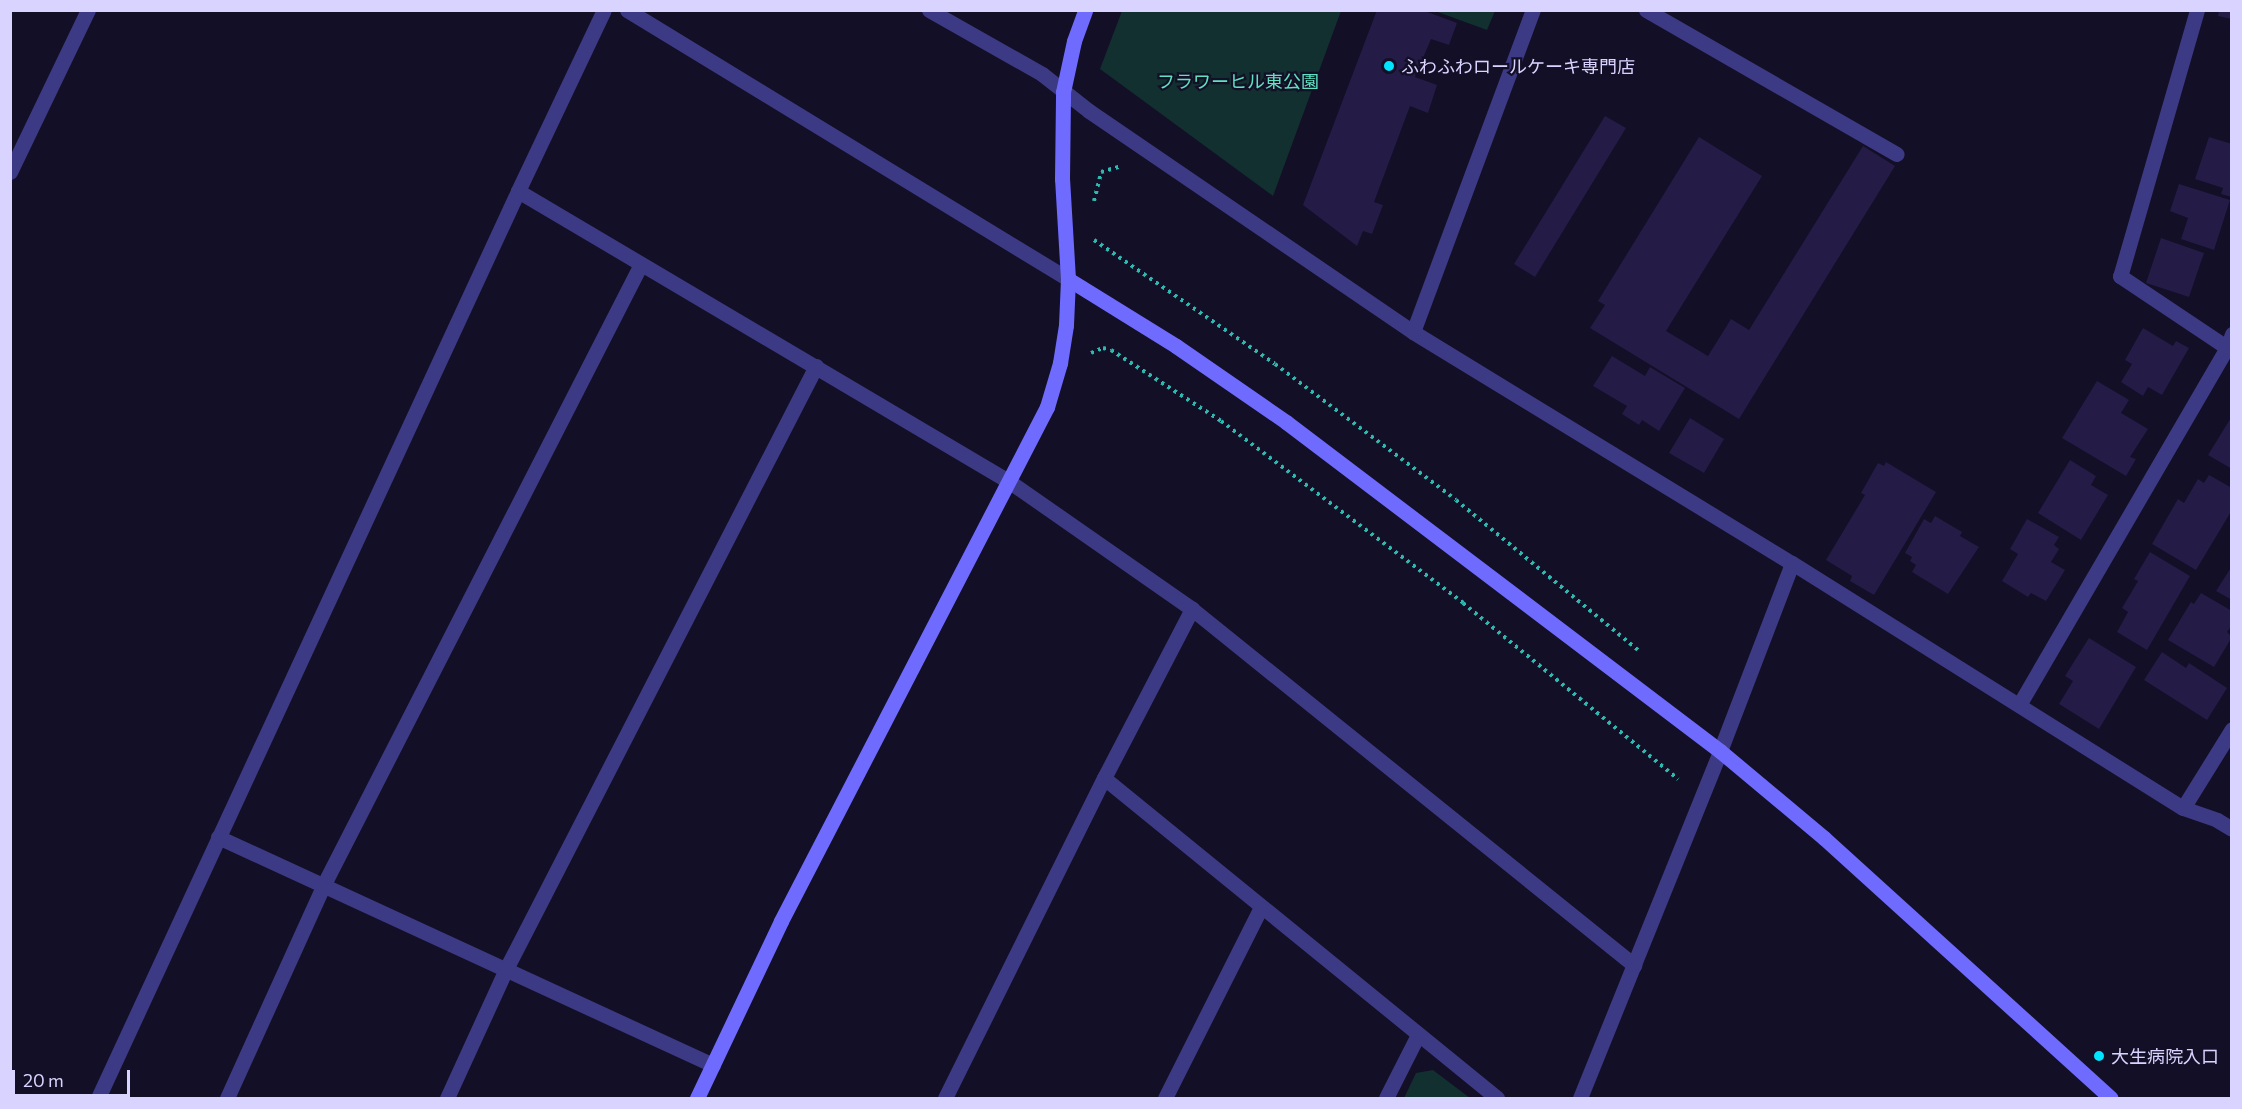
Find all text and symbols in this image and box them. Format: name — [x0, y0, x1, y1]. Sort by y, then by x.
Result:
place label: ふわふわロールケーキ専門店 — [1401, 55, 1635, 77]
marker: ふわふわロールケーキ専門店 — [1382, 59, 1396, 73]
park label: フラワーヒル東公園 — [1157, 70, 1319, 92]
place label: 大生病院入口 — [2111, 1045, 2219, 1067]
marker: 大生病院入口 — [2092, 1049, 2106, 1063]
scale bar — [15, 1058, 134, 1096]
text: 20 m — [23, 1069, 64, 1091]

